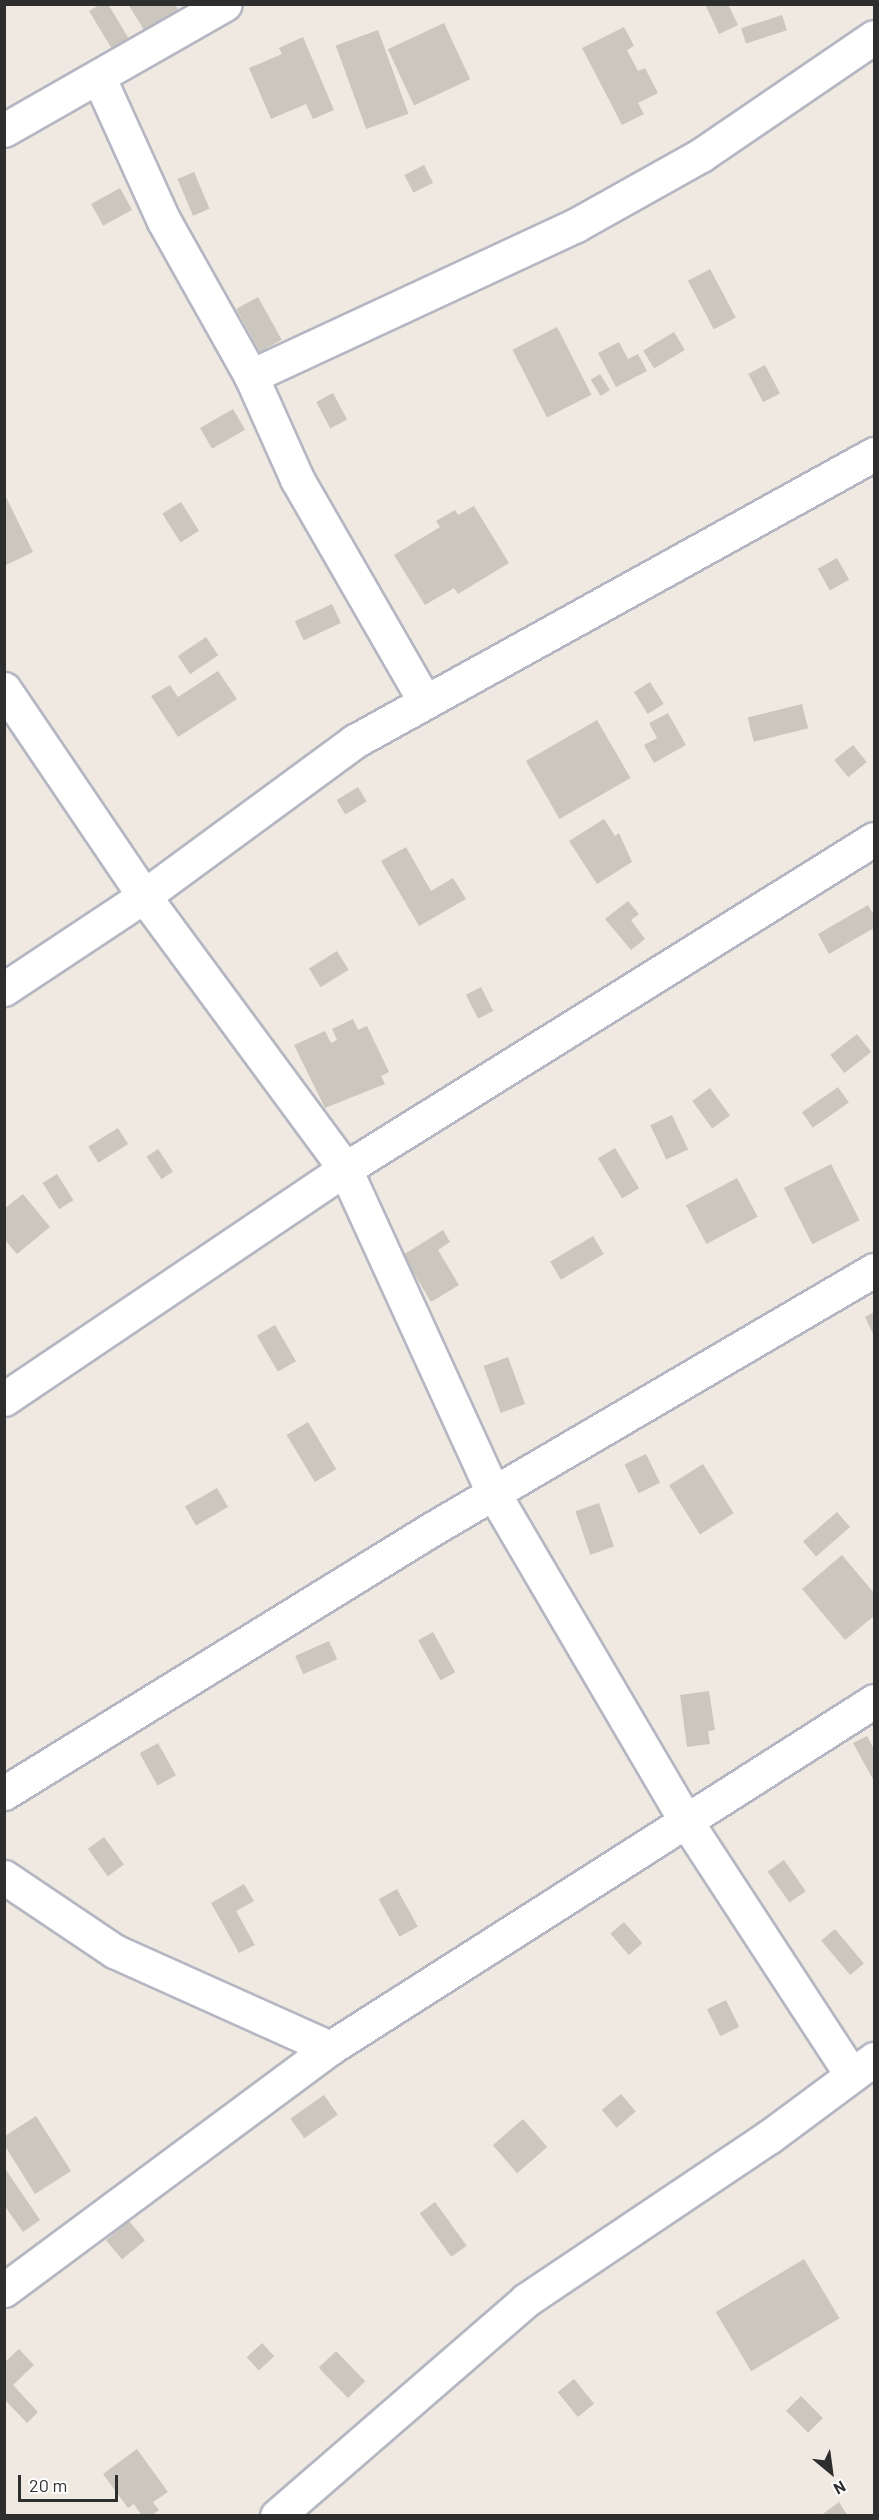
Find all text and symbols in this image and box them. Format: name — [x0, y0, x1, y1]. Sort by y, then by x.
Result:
north arrow — [801, 2442, 861, 2502]
scale bar — [21, 2463, 122, 2501]
text: 20 m — [29, 2474, 67, 2496]
text: N — [831, 2477, 849, 2499]

